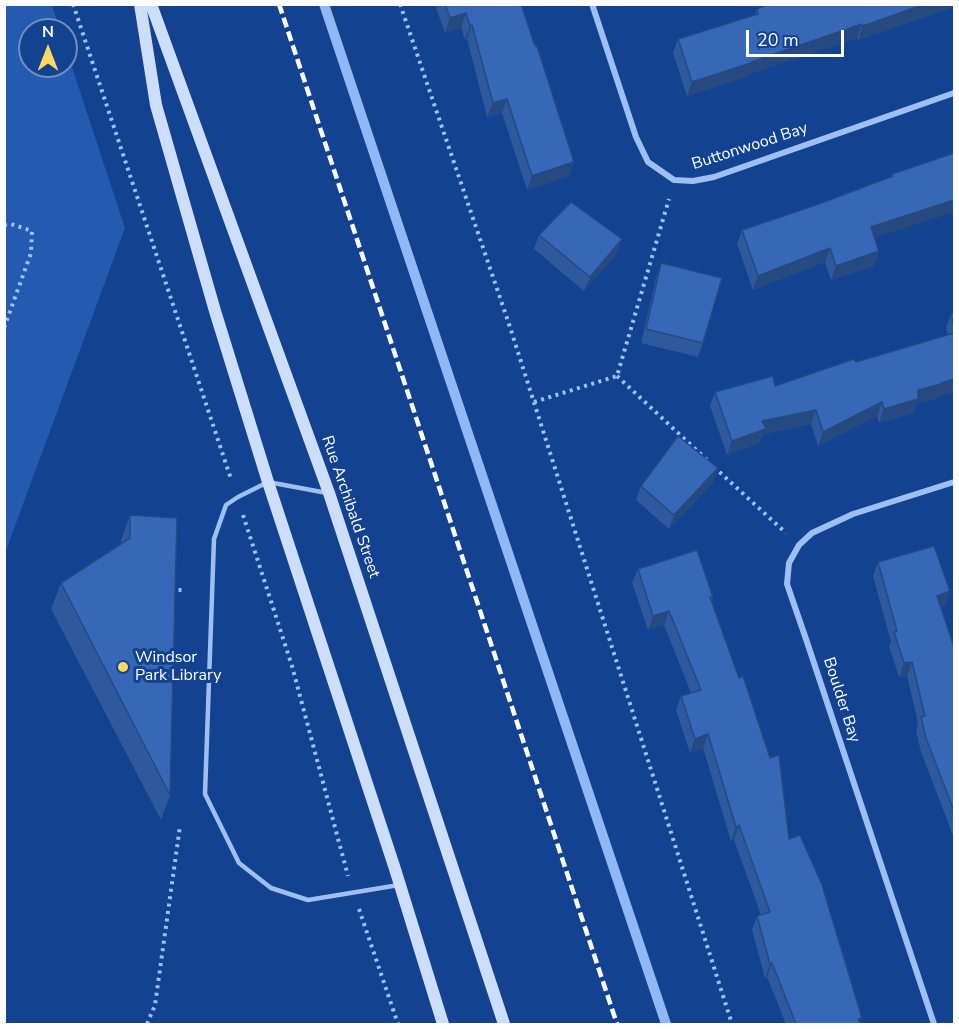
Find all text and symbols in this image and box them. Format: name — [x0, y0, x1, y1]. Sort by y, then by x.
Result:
north arrow — [18, 18, 78, 78]
scale bar — [749, 18, 846, 56]
text: N — [42, 21, 54, 43]
text: 20 m — [757, 28, 799, 52]
street label: Buttonwood Bay — [690, 119, 810, 175]
street label: Rue Archibald Street — [317, 433, 383, 581]
place label: Windsor Park Library — [135, 648, 221, 686]
street label: Boulder Bay — [818, 655, 864, 745]
marker: Windsor Park Library — [116, 660, 130, 674]

